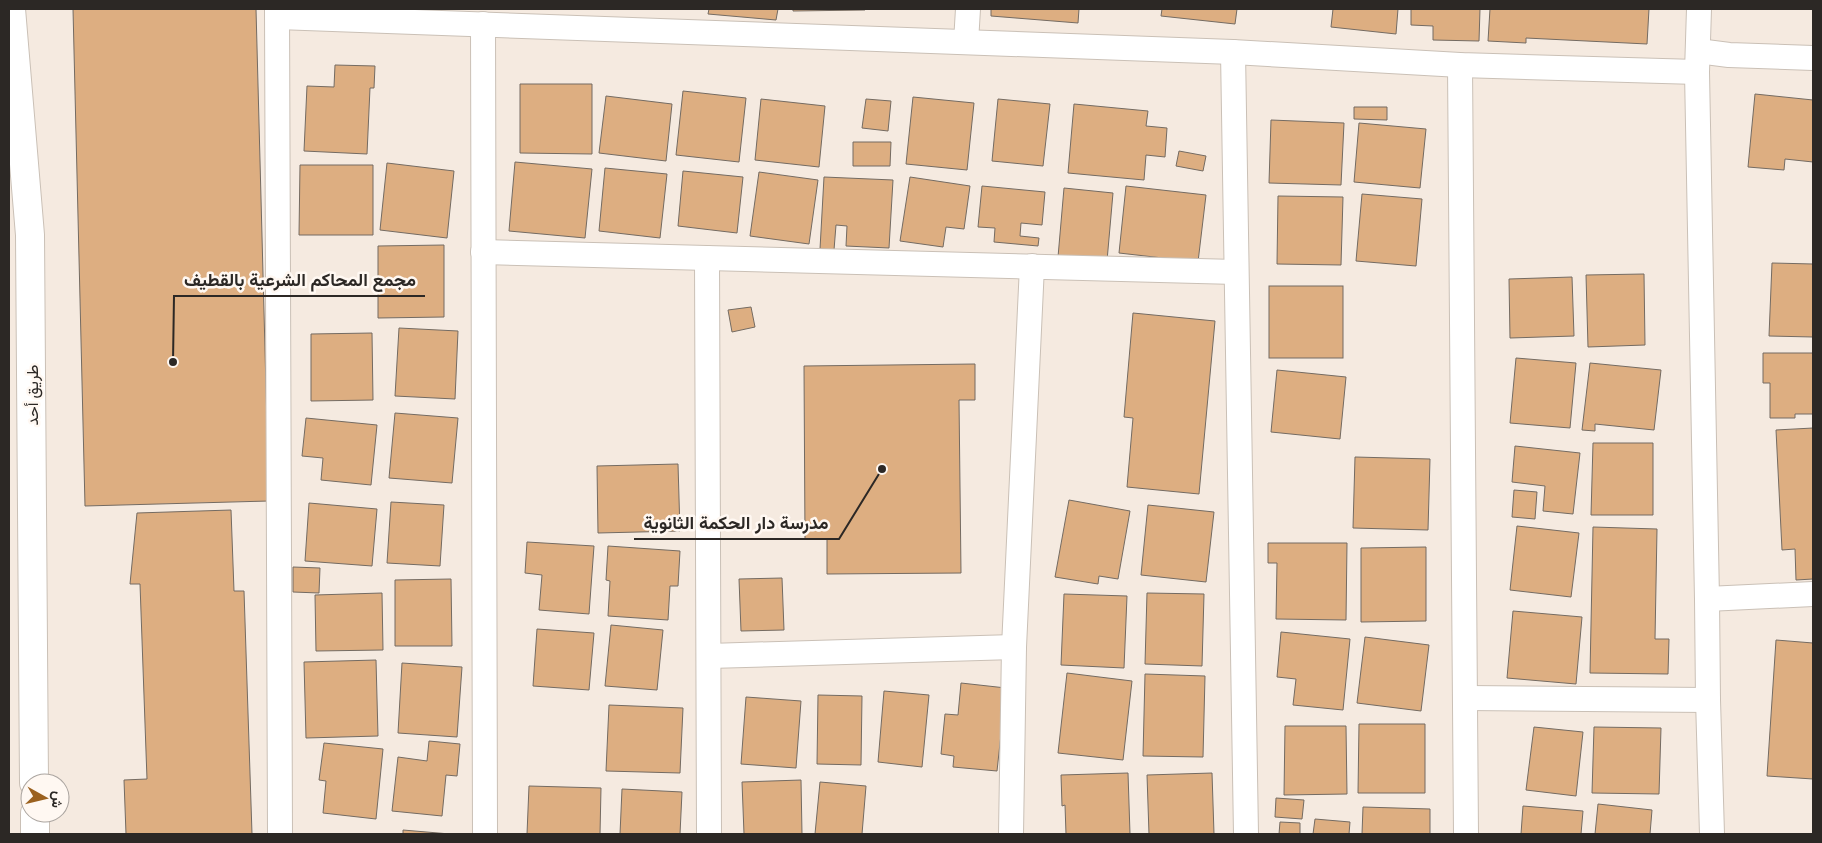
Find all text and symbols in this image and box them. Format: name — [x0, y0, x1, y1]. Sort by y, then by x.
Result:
callout: مجمع المحاكم الشرعية بالقطيف — [174, 263, 425, 296]
text: مجمع المحاكم الشرعية بالقطيف — [184, 267, 416, 292]
street label: طريق أحد — [21, 364, 43, 426]
callout: مدرسة دار الحكمة الثانوية — [634, 506, 839, 539]
text: مدرسة دار الحكمة الثانوية — [644, 510, 829, 534]
north arrow — [20, 773, 70, 823]
text: ش — [48, 790, 69, 810]

